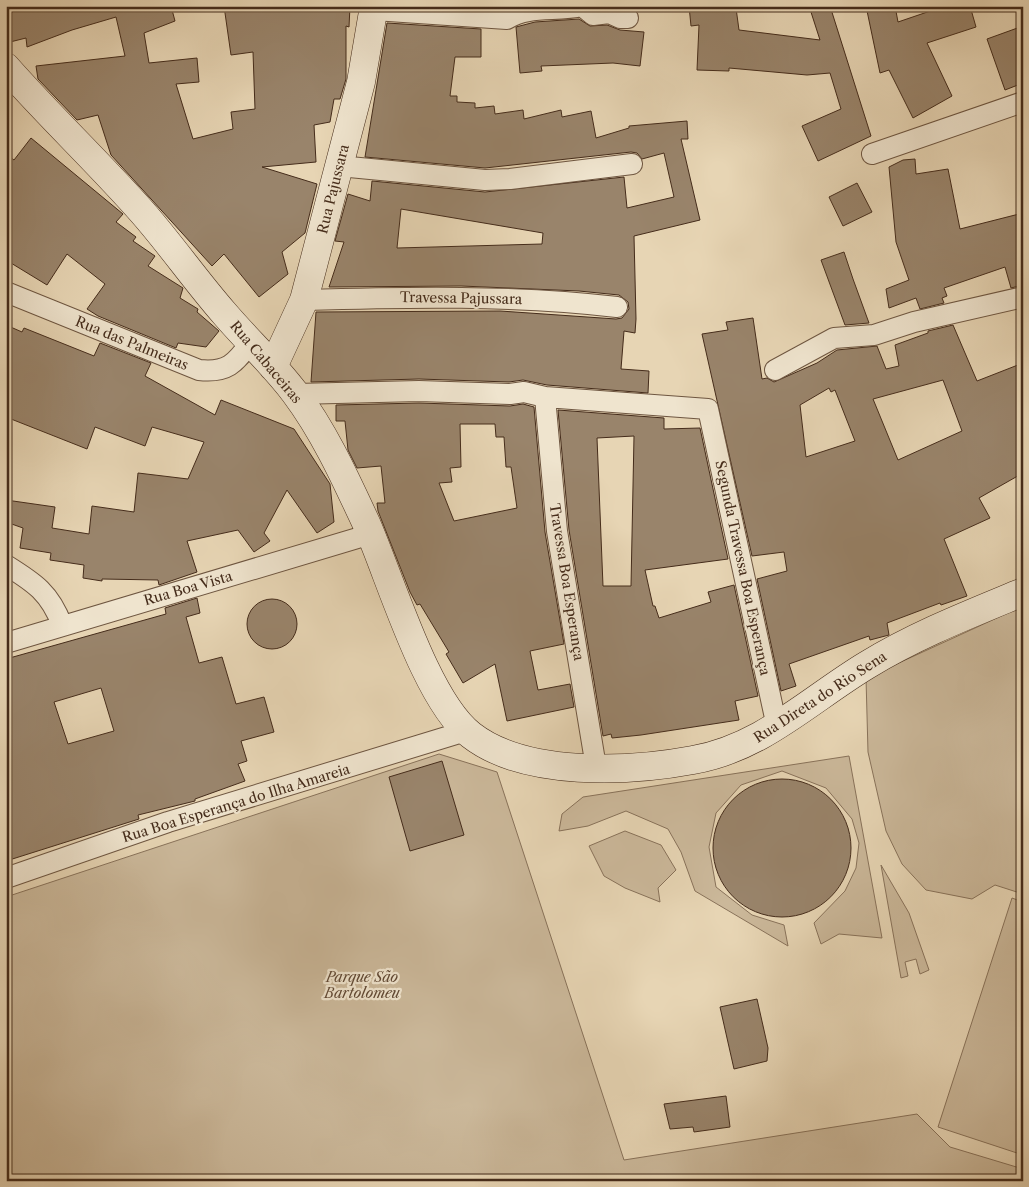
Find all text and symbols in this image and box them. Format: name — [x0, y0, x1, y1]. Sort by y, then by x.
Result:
street label: Rua Pajussara — [313, 142, 353, 236]
street label: Travessa Pajussara — [400, 288, 523, 308]
street label: Rua das Palmeiras — [73, 312, 191, 374]
street label: Rua Cabaceiras — [226, 317, 306, 407]
street label: Segunda Travessa Boa Esperança — [711, 459, 775, 678]
street label: Travessa Boa Esperança — [546, 502, 588, 663]
street label: Rua Boa Vista — [142, 567, 235, 609]
street label: Rua Direta do Rio Sena — [750, 647, 890, 747]
street label: Rua Boa Esperança do Ilha Amareia — [120, 760, 353, 846]
park label: Parque São Bartolomeu — [323, 968, 400, 1002]

